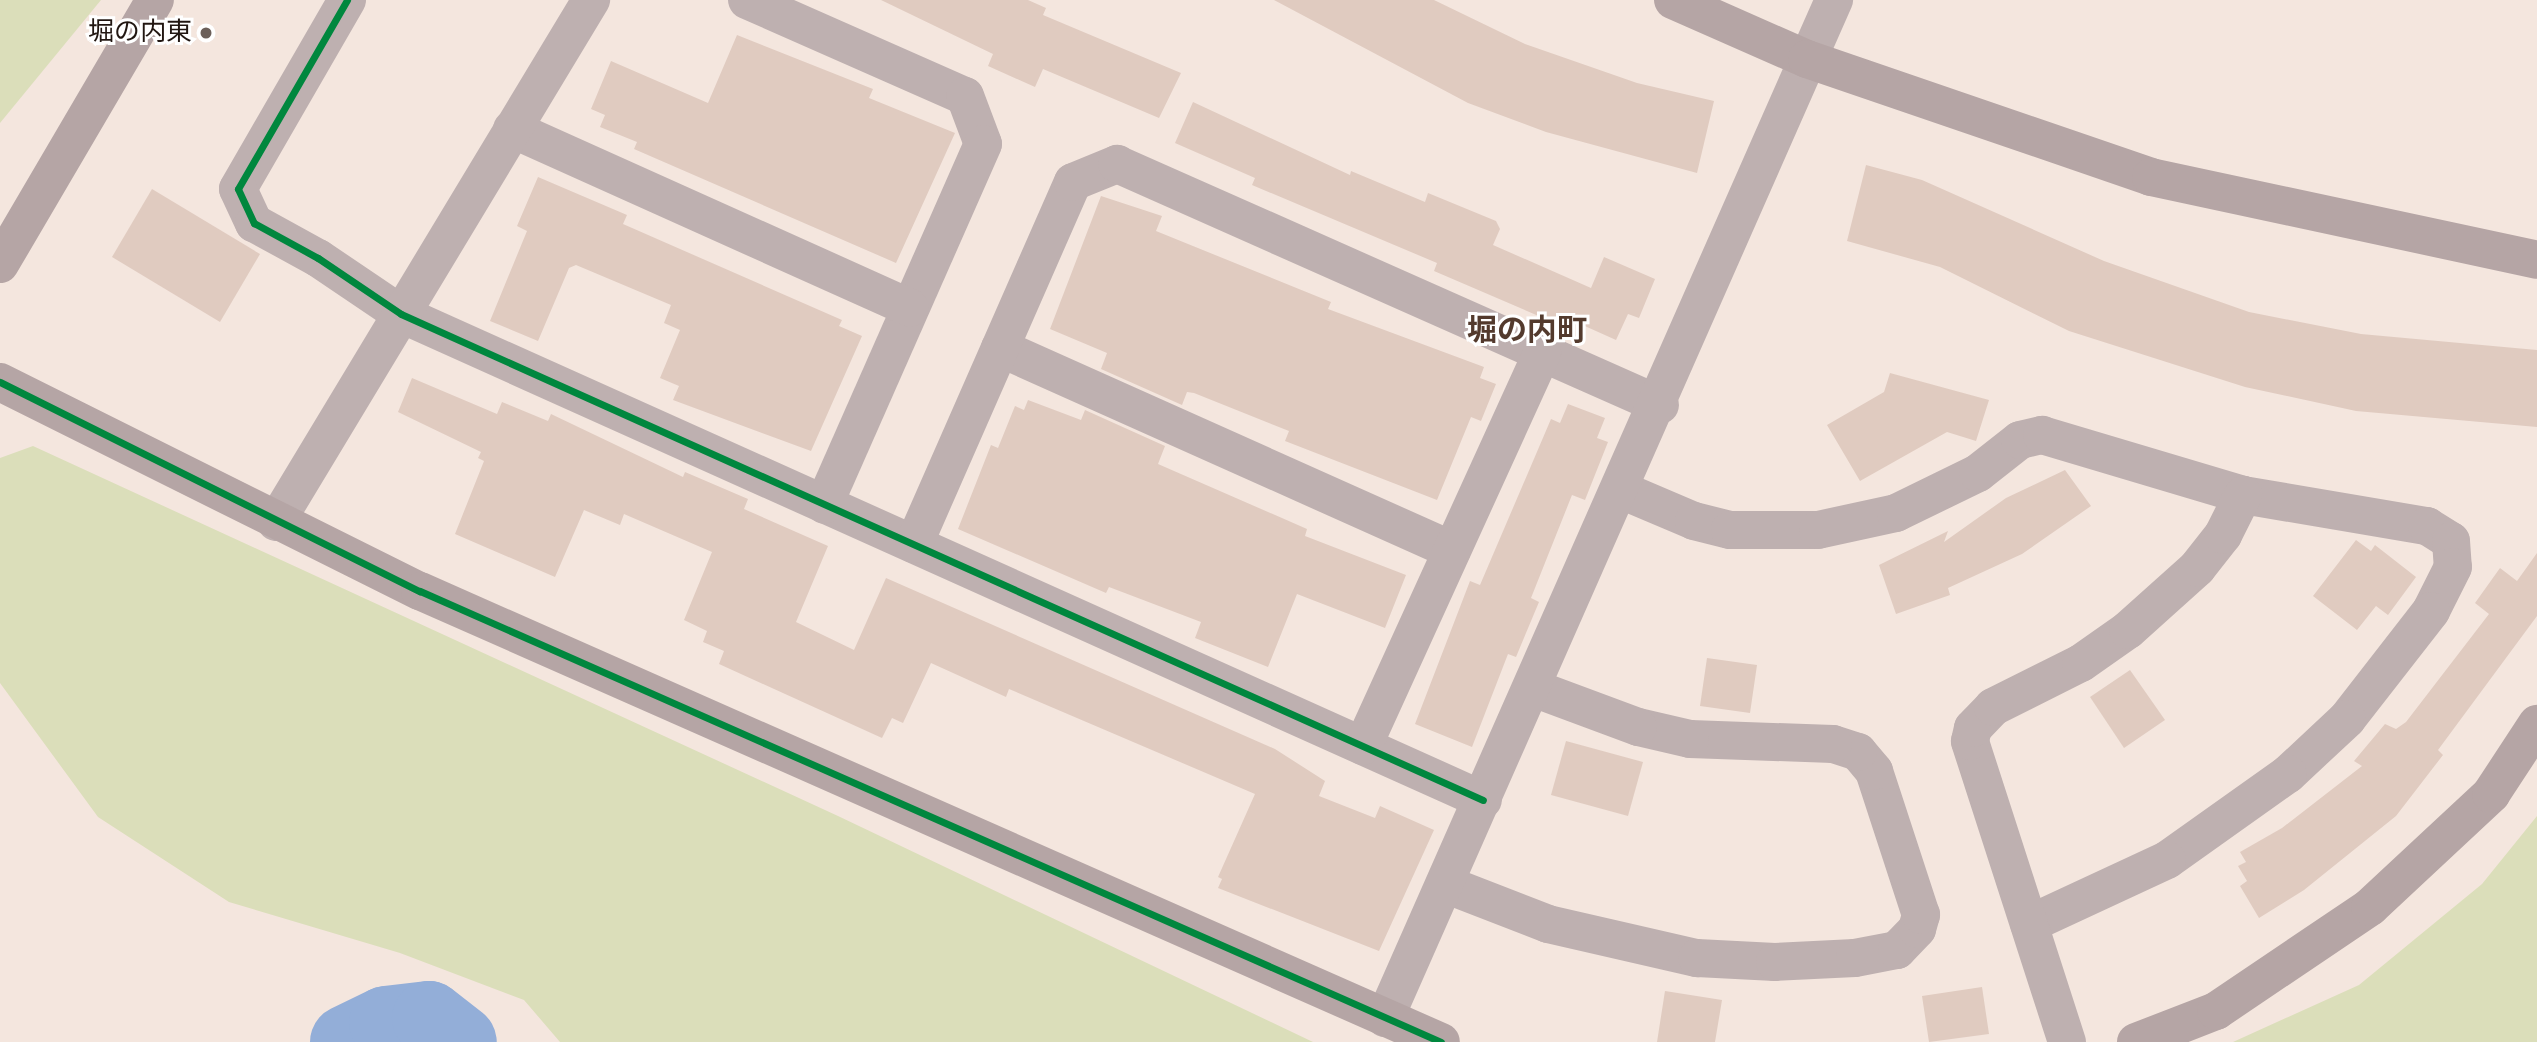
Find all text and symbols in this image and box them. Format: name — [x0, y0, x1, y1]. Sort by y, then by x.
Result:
place label: 堀の内東 — [88, 17, 192, 49]
marker: 堀の内東 — [198, 25, 214, 41]
district label: 堀の内町 — [1467, 313, 1587, 349]

